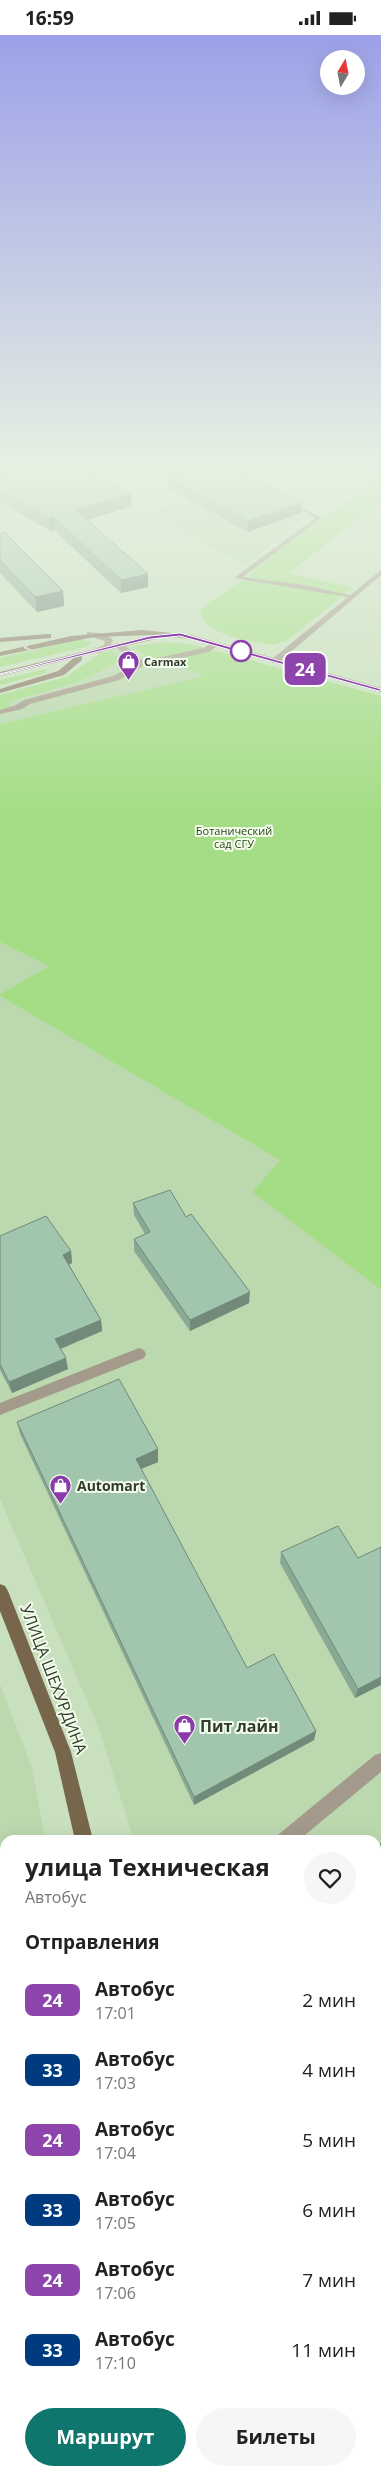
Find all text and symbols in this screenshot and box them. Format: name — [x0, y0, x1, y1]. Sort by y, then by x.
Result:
text: 16:59 — [25, 5, 74, 31]
north arrow — [320, 50, 365, 95]
map controls — [320, 50, 365, 95]
unlabelled marker — [230, 640, 252, 662]
one-way arrow — [24, 641, 33, 652]
shop icon: Carmax — [116, 650, 140, 681]
line badge: 24 — [282, 653, 328, 685]
place label: Carmax — [144, 654, 187, 669]
text: 24 — [295, 657, 315, 681]
park label: Ботанический сад СГУ — [196, 823, 272, 851]
shop icon: Automart — [49, 1474, 73, 1505]
place label: Automart — [77, 1476, 145, 1495]
street label: УЛИЦА ШЕХУРДИНА — [15, 1601, 93, 1758]
shop icon: Пит лайн — [172, 1714, 196, 1745]
place label: Пит лайн — [200, 1715, 279, 1737]
text: улица Техническая — [25, 1850, 270, 1883]
button: heart — [304, 1852, 356, 1904]
text: Автобус — [25, 1886, 87, 1908]
text: Отправления — [25, 1929, 159, 1955]
text: Автобус — [95, 1976, 175, 2002]
text: 2 мин — [302, 1987, 356, 2013]
text: 24 — [42, 1988, 63, 2012]
text: 17:01 — [95, 2002, 136, 2024]
text: Автобус — [95, 2046, 175, 2072]
text: 4 мин — [302, 2057, 356, 2083]
text: 33 — [42, 2058, 63, 2082]
text: 17:03 — [95, 2072, 136, 2094]
text: Автобус — [95, 2116, 175, 2142]
text: 5 мин — [302, 2127, 356, 2153]
text: 24 — [42, 2128, 63, 2152]
text: 17:04 — [95, 2142, 136, 2164]
text: Автобус — [95, 2186, 175, 2212]
text: 6 мин — [302, 2197, 356, 2223]
text: 33 — [42, 2198, 63, 2222]
text: 17:05 — [95, 2212, 136, 2234]
text: Автобус — [95, 2256, 175, 2282]
text: 7 мин — [302, 2267, 356, 2293]
text: 24 — [42, 2268, 63, 2292]
text: 17:06 — [95, 2282, 136, 2304]
text: Автобус — [95, 2326, 175, 2352]
text: 11 мин — [291, 2337, 356, 2363]
text: 33 — [42, 2338, 63, 2362]
text: 17:10 — [95, 2352, 136, 2374]
button: Маршрут — [25, 2408, 186, 2466]
button: Билеты — [196, 2408, 356, 2466]

